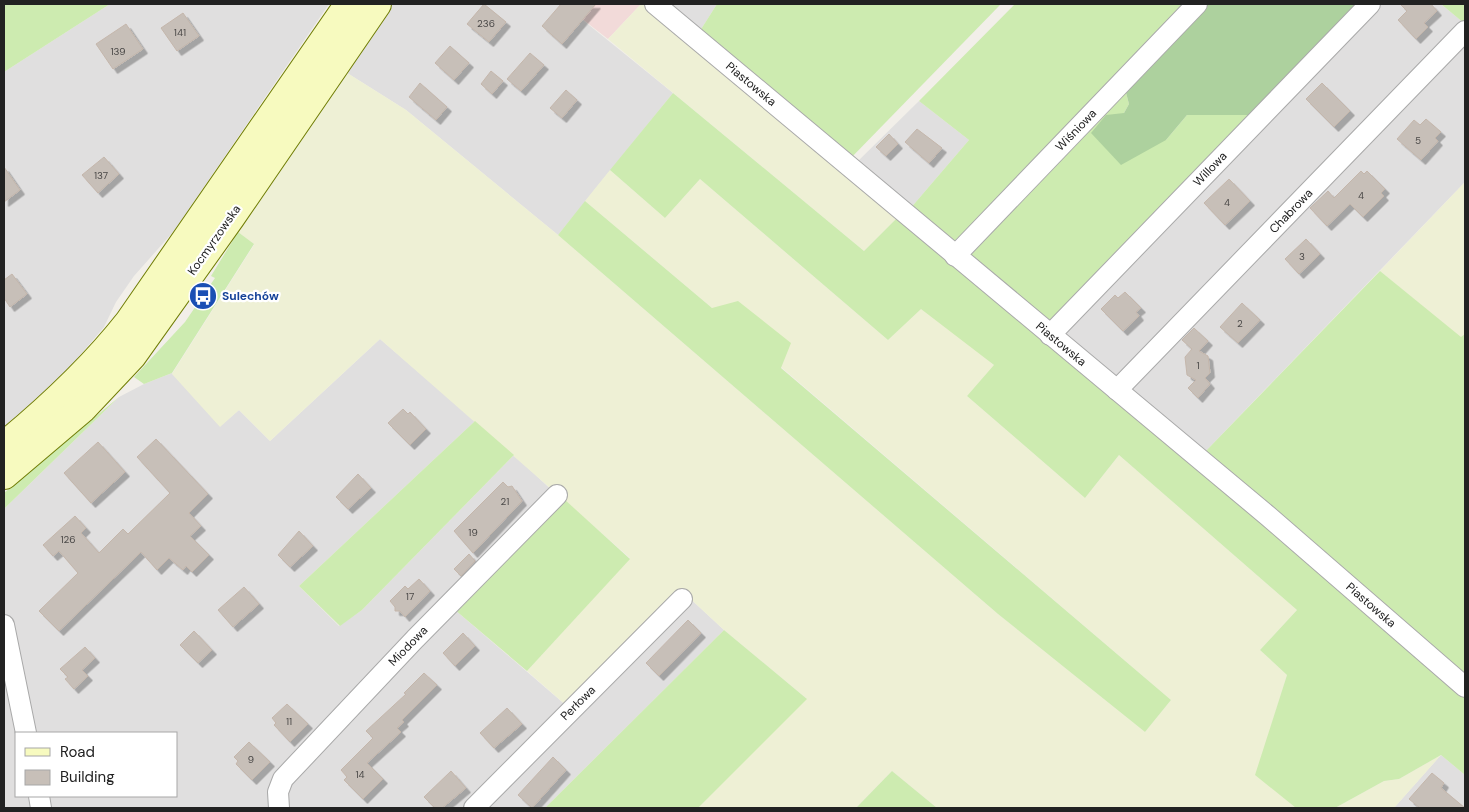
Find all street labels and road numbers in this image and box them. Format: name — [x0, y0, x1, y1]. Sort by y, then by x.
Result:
street label: Piastowska — [722, 58, 780, 110]
street label: Wiśniowa — [1052, 106, 1100, 154]
street label: Willowa — [1190, 148, 1230, 190]
street label: Chabrowa — [1266, 185, 1316, 237]
street label: Kocmyrzowska — [184, 202, 244, 278]
street label: Piastowska — [1032, 318, 1090, 370]
street label: Piastowska — [1343, 579, 1399, 631]
street label: Miodowa — [385, 622, 431, 670]
street label: Perłowa — [557, 682, 599, 724]

